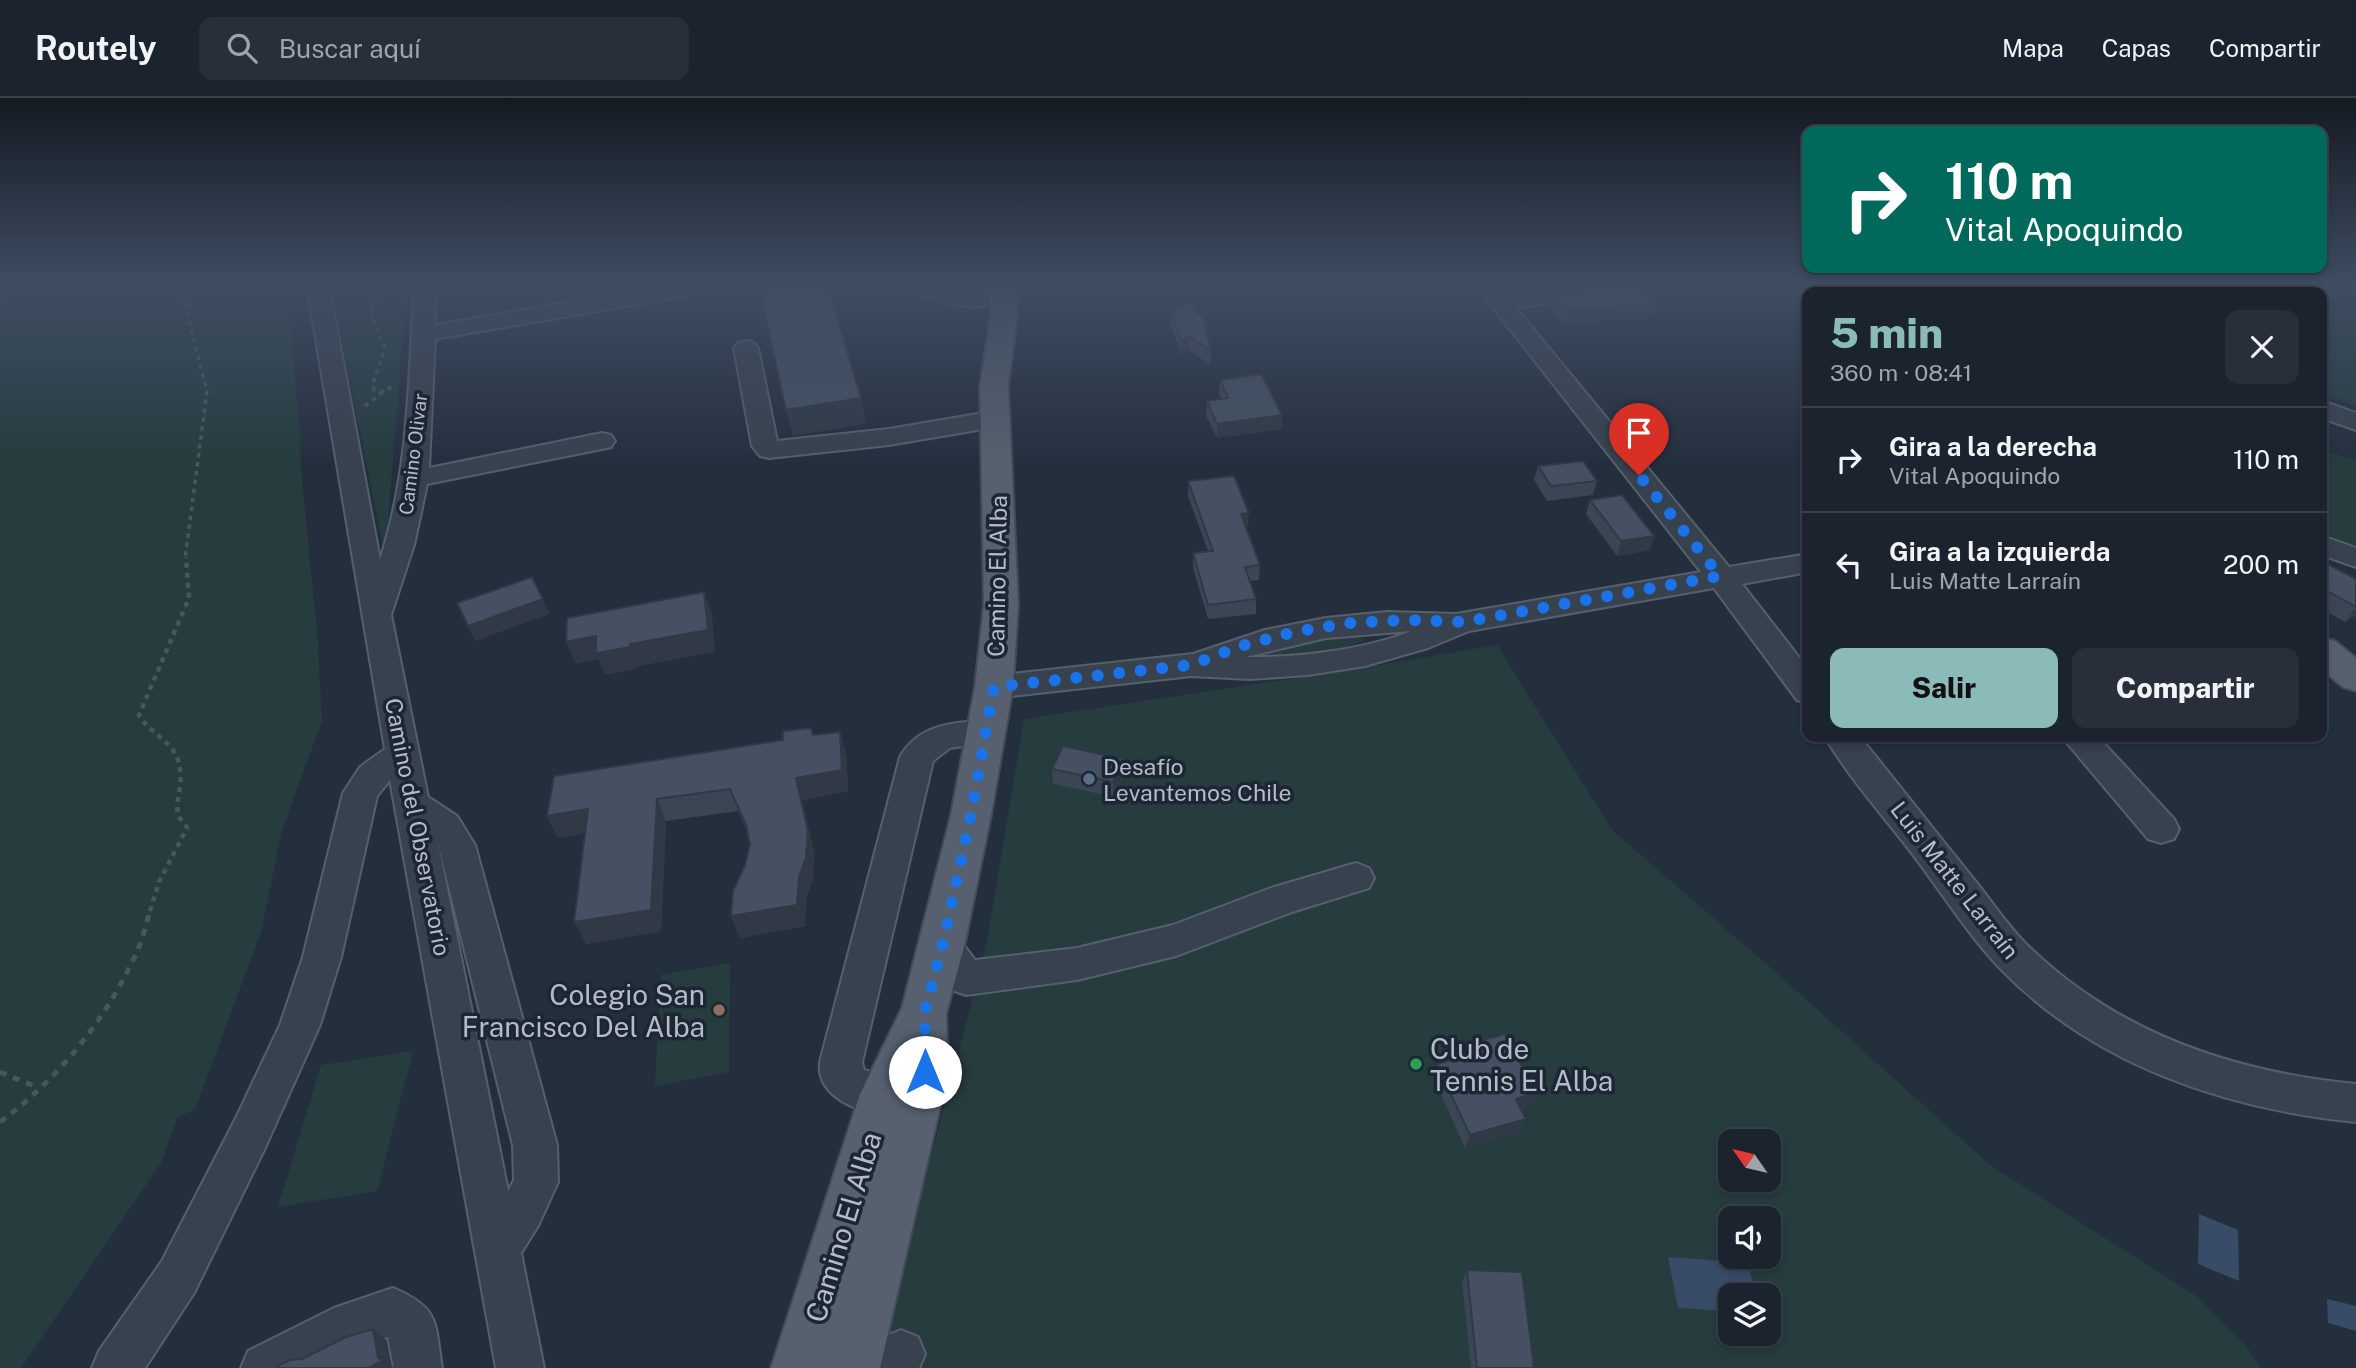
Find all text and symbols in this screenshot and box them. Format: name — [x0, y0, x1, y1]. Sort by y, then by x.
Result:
search box — [199, 17, 689, 80]
text: Routely — [35, 29, 157, 67]
icon: search — [223, 29, 261, 67]
text: Buscar aquí — [279, 33, 421, 64]
text: Mapa — [2002, 34, 2064, 62]
text: Capas — [2102, 34, 2171, 62]
text: Compartir — [2209, 34, 2321, 62]
text: 110 m — [1945, 152, 2073, 210]
icon: right — [1830, 154, 1921, 245]
text: Vital Apoquindo — [1945, 211, 2183, 248]
text: 5 min — [1830, 308, 1943, 357]
button: close — [2225, 310, 2299, 384]
text: 360 m · 08:41 — [1830, 359, 1972, 386]
street label: Camino Olivar — [395, 392, 431, 516]
pin — [1609, 403, 1669, 475]
icon: arrive — [1620, 414, 1658, 452]
text: Gira a la derecha — [1889, 431, 2097, 462]
icon: right — [1830, 441, 1868, 479]
text: 110 m — [2233, 444, 2299, 475]
text: Vital Apoquindo — [1889, 462, 2060, 489]
street label: Camino El Alba — [982, 495, 1012, 657]
text: Gira a la izquierda — [1889, 536, 2111, 567]
icon: left — [1830, 546, 1868, 584]
text: 200 m — [2223, 549, 2299, 580]
text: Luis Matte Larraín — [1889, 567, 2081, 594]
button: Salir — [1830, 648, 2058, 728]
button: Compartir — [2072, 648, 2299, 728]
street label: Camino del Observatorio — [380, 696, 456, 958]
place label: Desafío Levantemos Chile — [1103, 753, 1291, 806]
marker: Desafío Levantemos Chile — [1081, 771, 1097, 787]
street label: Luis Matte Larraín — [1885, 796, 2025, 964]
place label: Colegio San Francisco Del Alba — [462, 978, 705, 1043]
marker: Colegio San Francisco Del Alba — [711, 1002, 727, 1018]
place label: Club de Tennis El Alba — [1430, 1032, 1613, 1097]
position arrow — [888, 1035, 962, 1109]
marker: Club de Tennis El Alba — [1408, 1056, 1424, 1072]
street label: Camino El Alba — [798, 1128, 888, 1326]
north arrow — [1718, 1129, 1782, 1192]
map controls — [1718, 1129, 1781, 1346]
button: sound — [1718, 1206, 1781, 1269]
button: layers — [1718, 1283, 1781, 1346]

